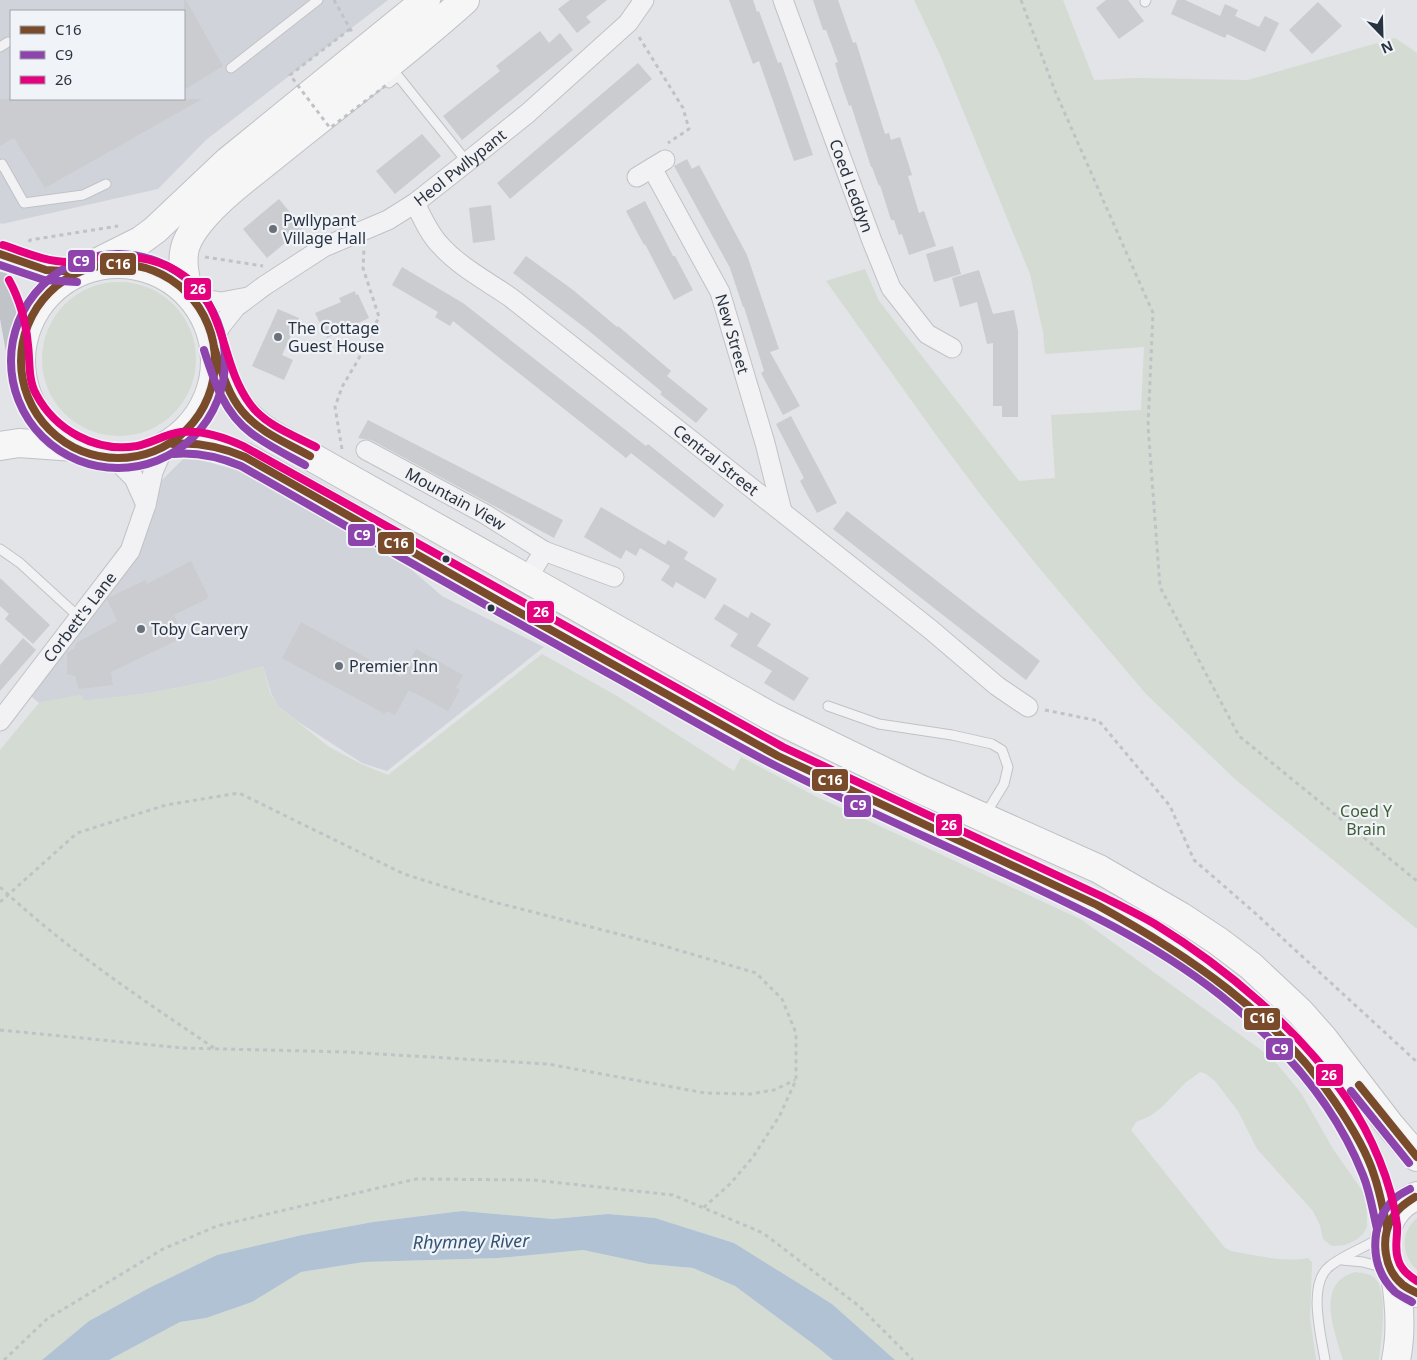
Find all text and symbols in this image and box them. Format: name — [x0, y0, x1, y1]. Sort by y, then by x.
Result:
legend — [10, 10, 185, 100]
north arrow — [1357, 10, 1407, 60]
text: C16 — [55, 19, 82, 39]
text: N — [1378, 36, 1396, 58]
text: C9 — [55, 44, 73, 64]
text: 26 — [55, 69, 72, 89]
street label: Heol Pwllypant — [409, 124, 511, 211]
street label: Coed Leddyn — [824, 136, 879, 236]
place label: Pwllypant Village Hall — [283, 209, 366, 249]
marker: Pwllypant Village Hall — [267, 223, 279, 235]
line badge: C9 — [67, 249, 96, 273]
text: C9 — [73, 251, 90, 270]
line badge: C16 — [99, 252, 137, 276]
text: C16 — [105, 254, 131, 273]
line badge: 26 — [183, 277, 212, 301]
text: 26 — [190, 279, 206, 298]
street label: New Street — [710, 291, 755, 377]
place label: The Cottage Guest House — [288, 317, 384, 357]
marker: The Cottage Guest House — [272, 331, 284, 343]
street label: Central Street — [669, 419, 763, 501]
street label: Mountain View — [401, 462, 511, 536]
line badge: C9 — [347, 523, 376, 547]
text: C9 — [354, 525, 371, 544]
line badge: C16 — [377, 531, 415, 555]
text: C16 — [383, 533, 409, 552]
unlabelled marker — [441, 554, 451, 564]
street label: Corbett's Lane — [38, 567, 121, 667]
line badge: 26 — [526, 600, 555, 624]
text: 26 — [533, 602, 549, 621]
unlabelled marker — [486, 603, 496, 613]
place label: Toby Carvery — [151, 618, 249, 640]
marker: Toby Carvery — [135, 623, 147, 635]
place label: Premier Inn — [349, 655, 438, 677]
marker: Premier Inn — [333, 660, 345, 672]
line badge: C16 — [811, 768, 849, 792]
text: C16 — [817, 770, 843, 789]
line badge: C9 — [843, 794, 872, 818]
text: C9 — [850, 795, 867, 814]
park label: Coed Y Brain — [1340, 800, 1393, 840]
line badge: 26 — [935, 813, 963, 837]
text: 26 — [941, 815, 957, 834]
line badge: C16 — [1243, 1007, 1281, 1031]
text: C16 — [1249, 1008, 1275, 1027]
line badge: C9 — [1265, 1037, 1294, 1061]
text: C9 — [1272, 1039, 1289, 1058]
line badge: 26 — [1315, 1063, 1344, 1087]
text: 26 — [1321, 1065, 1337, 1084]
water label: Rhymney River — [413, 1228, 530, 1254]

